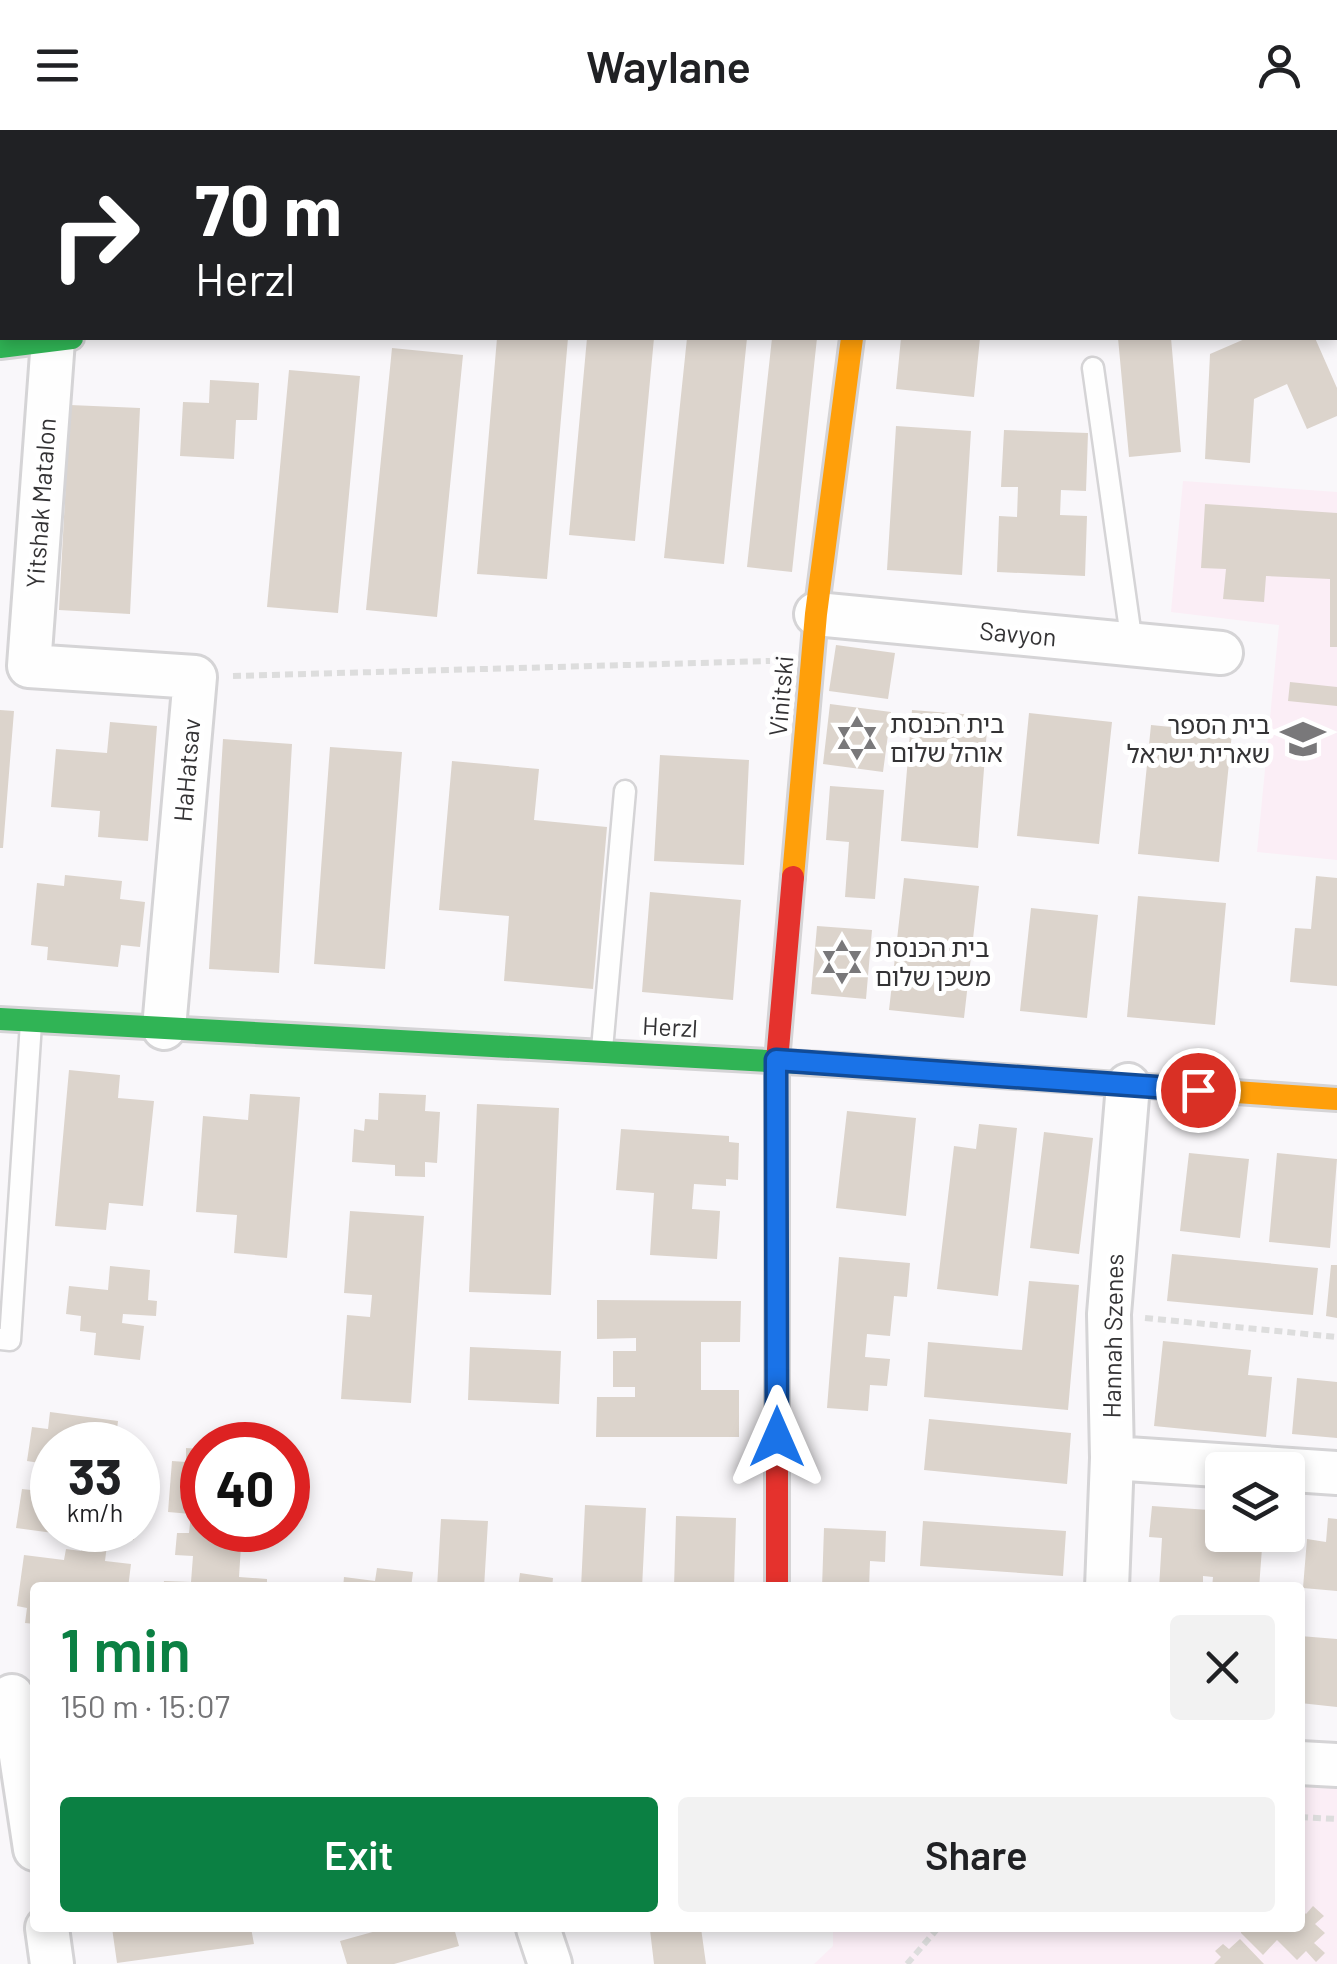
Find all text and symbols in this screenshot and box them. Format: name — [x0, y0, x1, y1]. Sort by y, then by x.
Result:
icon: menu — [30, 38, 85, 93]
text: Waylane — [586, 38, 751, 92]
icon: person — [1252, 38, 1307, 93]
text: 70 m — [195, 166, 342, 250]
icon: right — [30, 170, 160, 300]
text: Herzl — [195, 251, 295, 305]
street label: Yitshak Matalon — [19, 417, 61, 589]
street label: Savyon — [978, 615, 1058, 651]
street label: Vinitski — [762, 654, 798, 738]
place label: בית הכנסת אוהל שלום — [890, 708, 1005, 767]
place label: בית הספר שארית ישראל — [1127, 709, 1270, 768]
synagogue icon: בית הכנסת אוהל שלום — [833, 714, 881, 762]
school or university icon: בית הספר שארית ישראל — [1279, 715, 1327, 763]
street label: HaHatsav — [167, 717, 205, 823]
place label: בית הכנסת משכן שלום — [875, 932, 991, 991]
synagogue icon: בית הכנסת משכן שלום — [818, 938, 866, 986]
street label: Herzl — [641, 1010, 699, 1042]
pin — [1156, 1048, 1241, 1133]
icon: arrive — [1171, 1063, 1226, 1118]
street label: Hannah Szenes — [1096, 1253, 1128, 1419]
position arrow — [725, 1385, 829, 1489]
speed limit sign: 40 — [180, 1422, 310, 1552]
text: 33 — [68, 1445, 122, 1505]
map controls — [1205, 1452, 1305, 1552]
button: layers — [1205, 1452, 1305, 1552]
text: km/h — [67, 1497, 123, 1527]
text: 1 min — [60, 1612, 191, 1684]
button: close — [1170, 1615, 1275, 1720]
text: 150 m · 15:07 — [60, 1686, 230, 1724]
button: Exit — [60, 1797, 658, 1912]
button: Share — [678, 1797, 1275, 1912]

